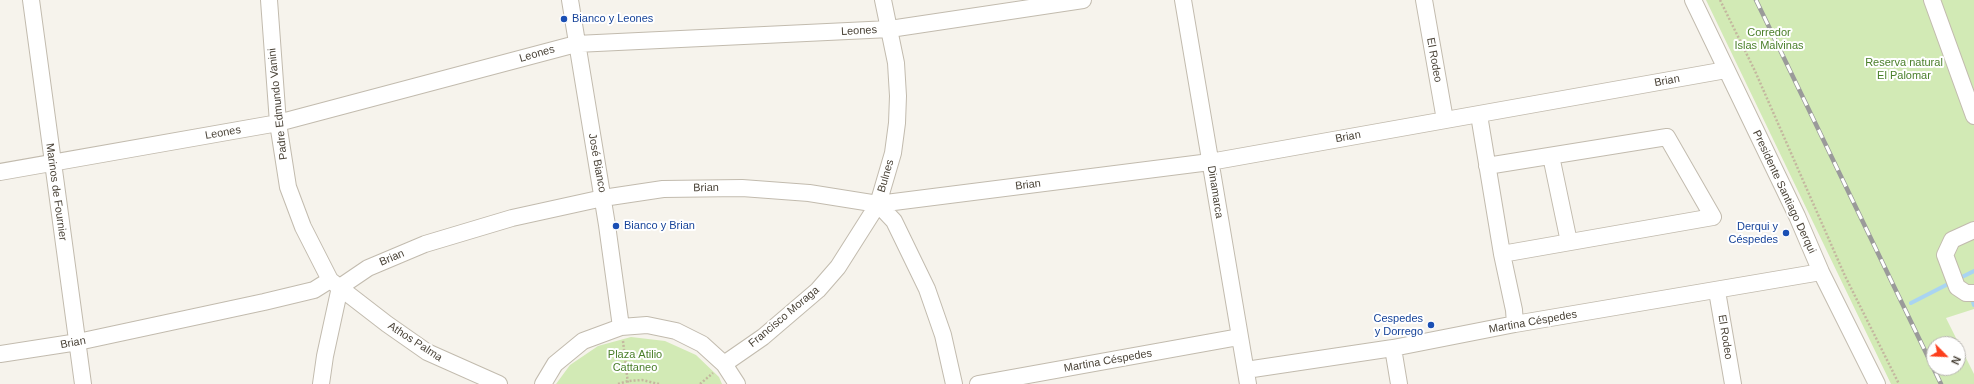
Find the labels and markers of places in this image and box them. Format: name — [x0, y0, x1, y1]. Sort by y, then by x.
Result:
place label: Bianco y Leones — [572, 12, 653, 26]
marker: Bianco y Leones — [559, 14, 569, 24]
place label: Bianco y Brian — [624, 219, 695, 233]
place label: Derqui y Céspedes — [1728, 220, 1778, 246]
marker: Bianco y Brian — [611, 221, 621, 231]
marker: Derqui y Céspedes — [1781, 228, 1791, 238]
place label: Cespedes y Dorrego — [1373, 312, 1423, 338]
marker: Cespedes y Dorrego — [1426, 320, 1436, 330]

